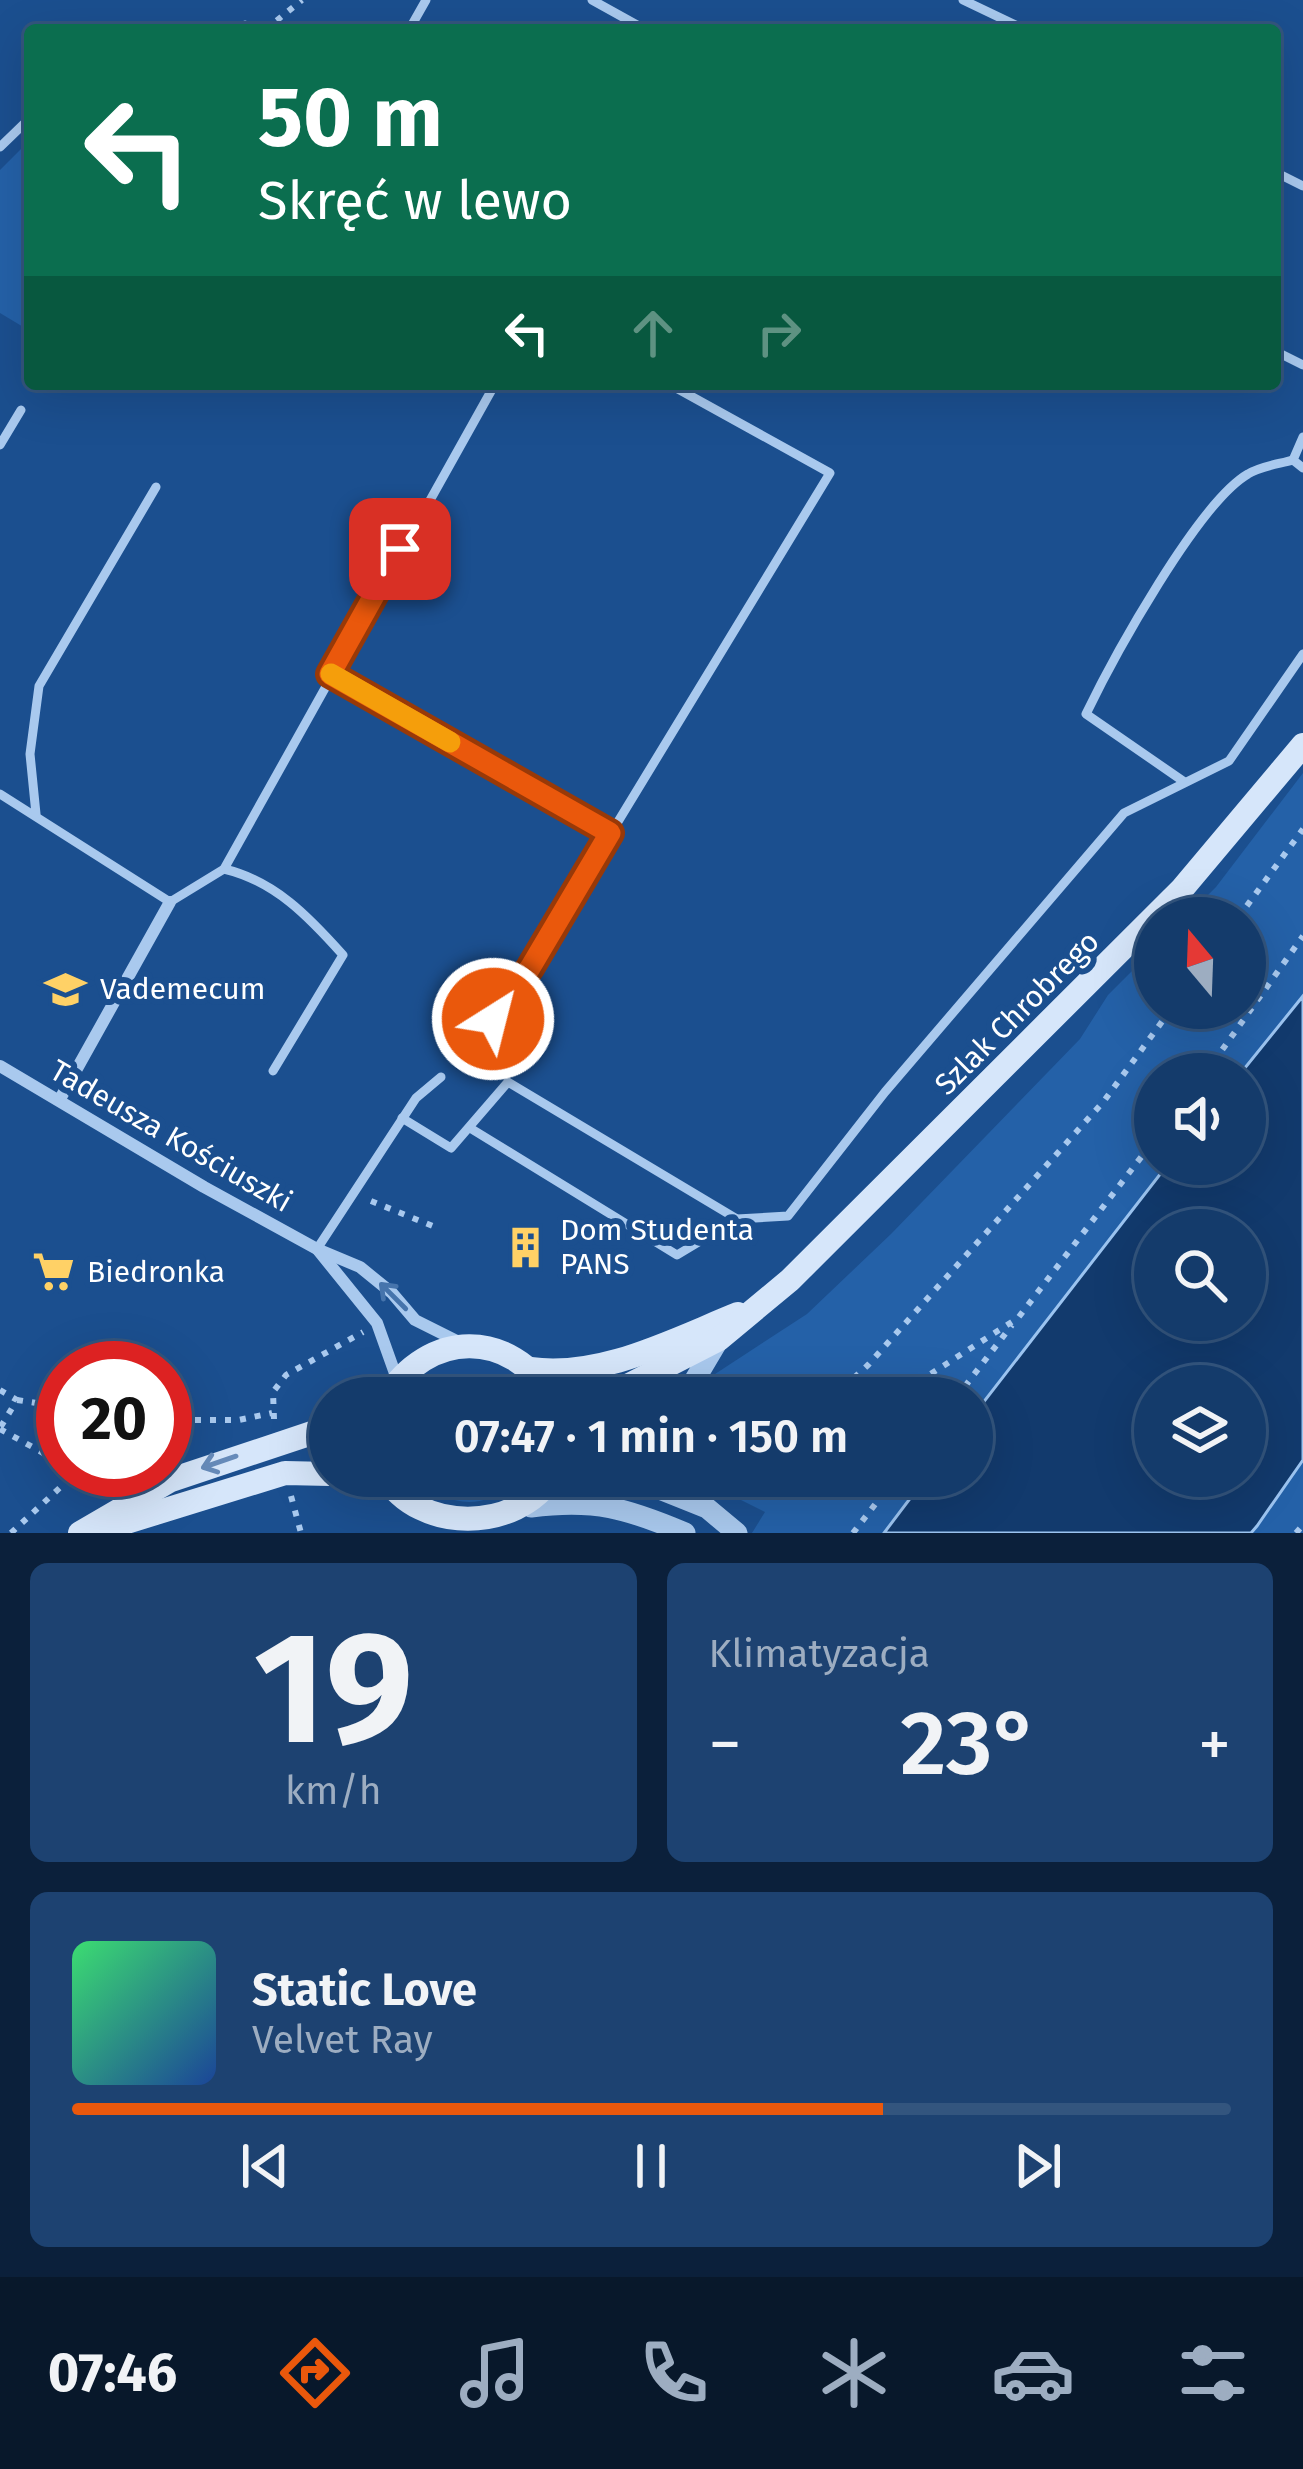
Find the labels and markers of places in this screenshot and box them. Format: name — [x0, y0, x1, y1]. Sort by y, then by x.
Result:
pin — [349, 498, 451, 600]
school or university icon: Vademecum — [43, 966, 89, 1012]
place label: Vademecum — [100, 971, 265, 1007]
place label: Dom Studenta PANS — [560, 1212, 754, 1282]
building icon: Dom Studenta PANS — [503, 1224, 549, 1270]
supermarket icon: Biedronka — [30, 1249, 76, 1295]
place label: Biedronka — [87, 1254, 225, 1290]

